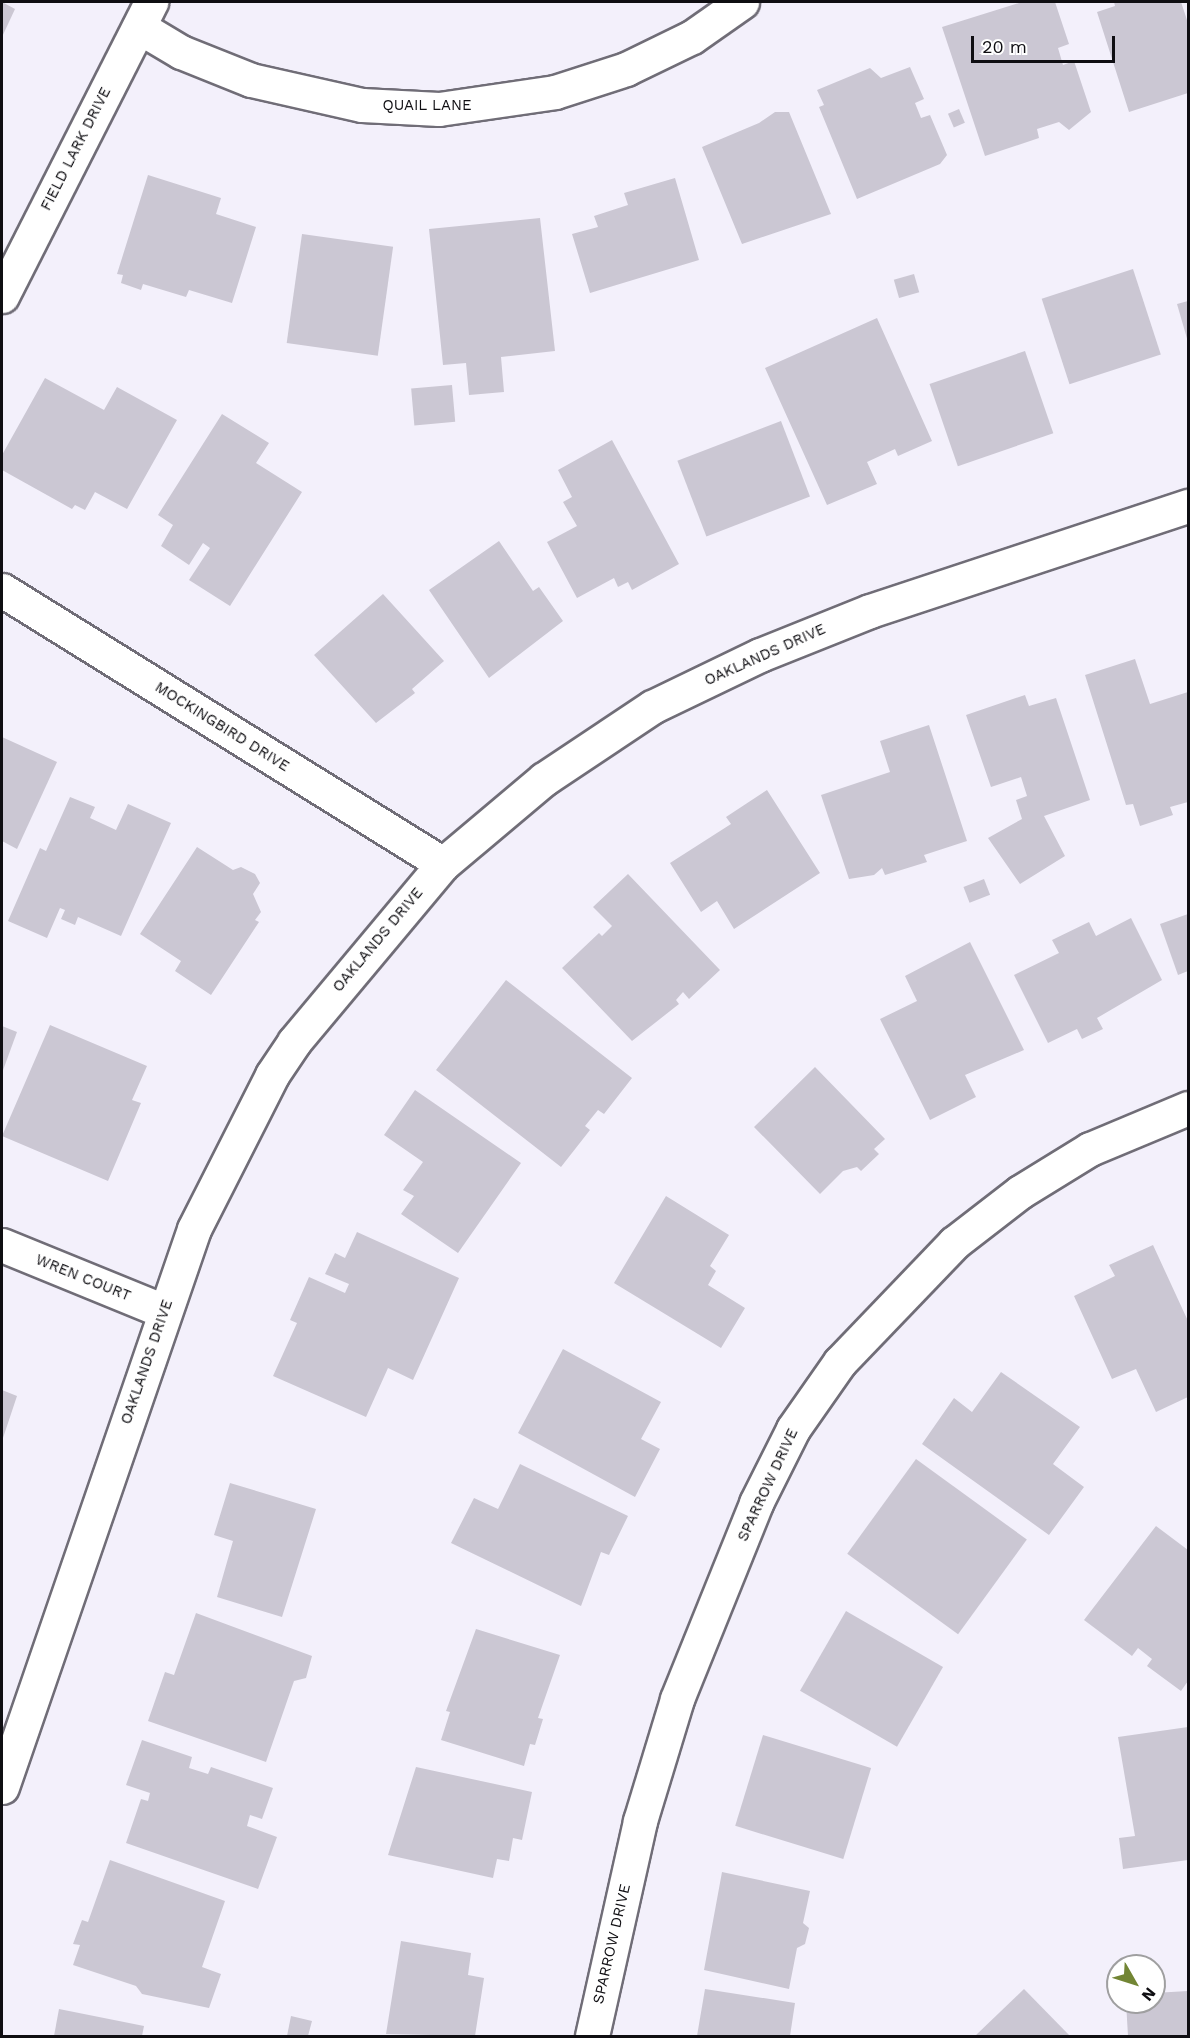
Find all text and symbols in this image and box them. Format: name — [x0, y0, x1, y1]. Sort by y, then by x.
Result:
scale bar — [974, 24, 1118, 62]
text: 20 m — [982, 36, 1027, 57]
street label: FIELD LARK DRIVE — [37, 84, 115, 214]
street label: QUAIL LANE — [382, 97, 472, 115]
street label: OAKLANDS DRIVE — [702, 620, 828, 690]
street label: MOCKINGBIRD DRIVE — [151, 678, 293, 776]
street label: OAKLANDS DRIVE — [329, 884, 427, 996]
street label: WREN COURT — [33, 1251, 133, 1305]
street label: OAKLANDS DRIVE — [117, 1297, 177, 1427]
street label: SPARROW DRIVE — [734, 1425, 802, 1545]
street label: SPARROW DRIVE — [589, 1882, 635, 2006]
north arrow — [1106, 1954, 1166, 2014]
text: N — [1138, 1984, 1160, 2005]

